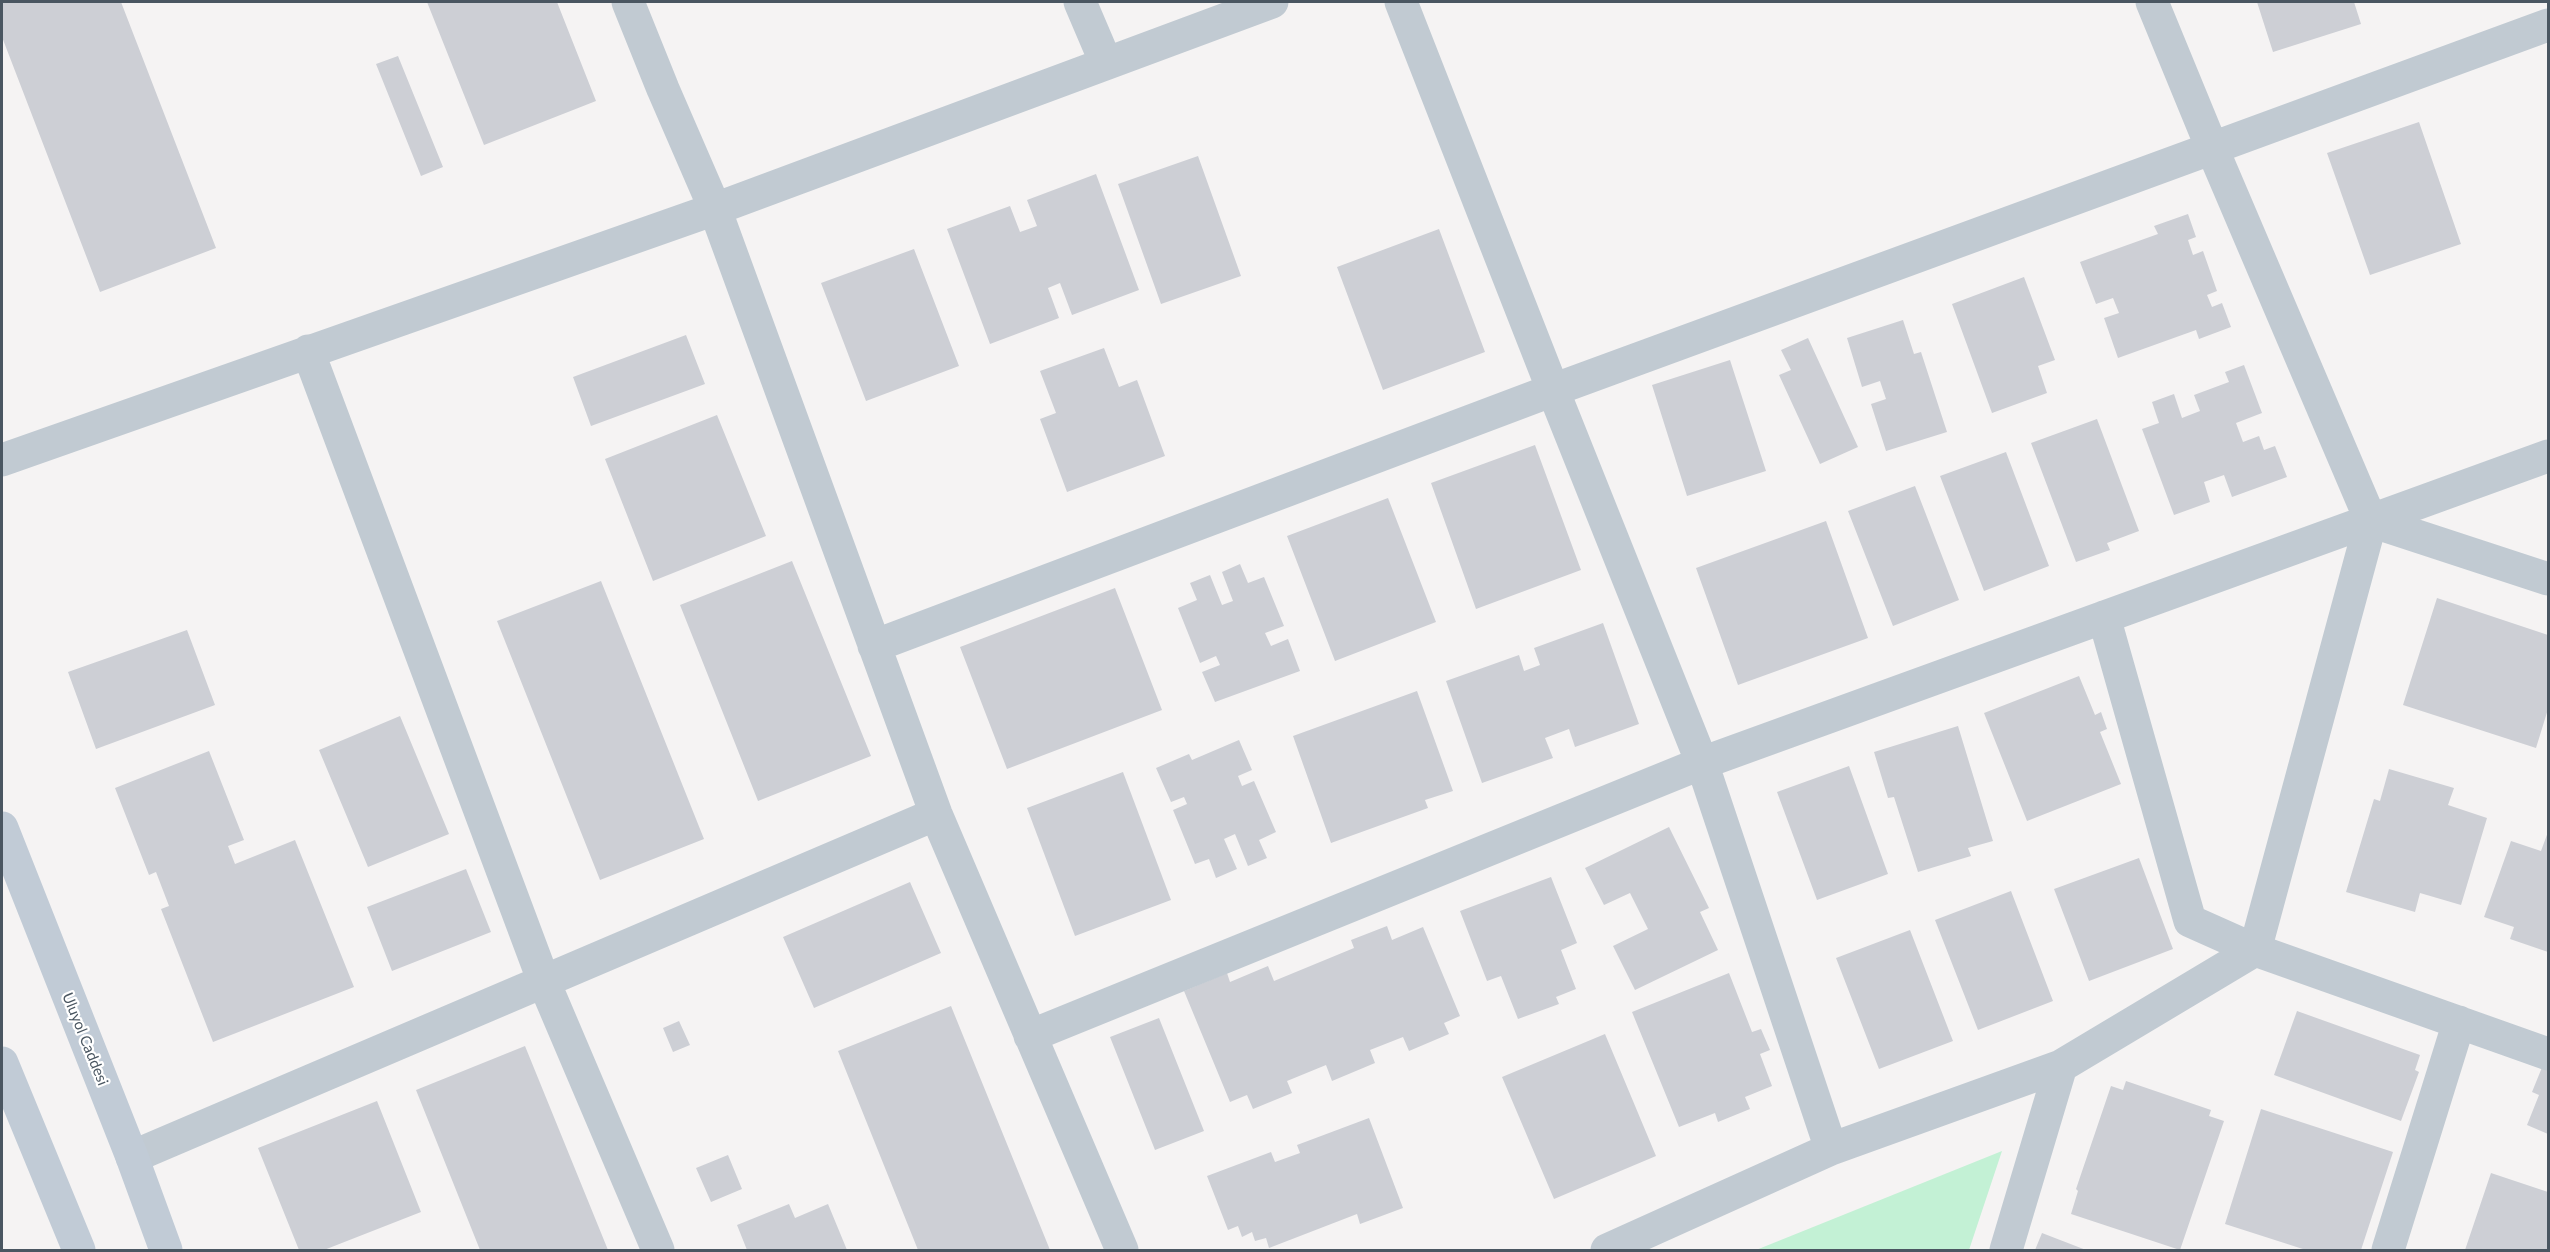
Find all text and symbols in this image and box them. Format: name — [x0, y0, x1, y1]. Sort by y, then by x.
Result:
street label: Uluyol Caddesi — [58, 990, 112, 1088]

